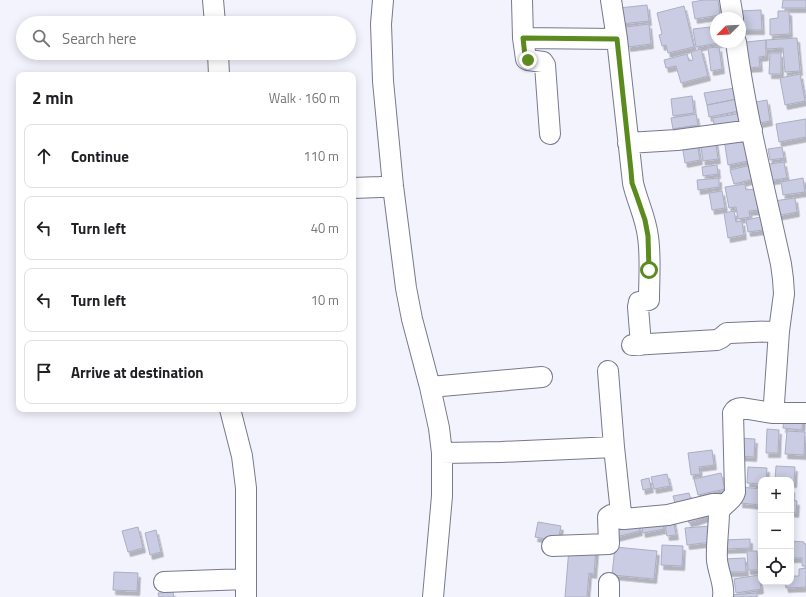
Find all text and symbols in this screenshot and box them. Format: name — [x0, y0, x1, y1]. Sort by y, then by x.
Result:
north arrow — [710, 12, 746, 48]
search box — [16, 16, 356, 60]
icon: search — [30, 27, 52, 49]
text: Search here — [62, 27, 136, 50]
route end — [519, 51, 537, 69]
text: 2 min — [32, 85, 73, 111]
text: Walk · 160 m — [269, 88, 340, 108]
icon: ahead — [33, 145, 55, 167]
text: Continue — [71, 145, 129, 168]
text: 110 m — [303, 146, 339, 166]
icon: left — [33, 217, 55, 239]
text: Turn left — [71, 217, 126, 240]
text: 40 m — [311, 218, 339, 238]
route start — [640, 261, 658, 279]
icon: left — [33, 289, 55, 311]
text: Turn left — [71, 289, 126, 312]
text: 10 m — [311, 290, 339, 310]
icon: arrive — [33, 361, 55, 383]
text: Arrive at destination — [71, 361, 204, 384]
map controls — [758, 477, 794, 585]
button: + — [758, 477, 794, 513]
button: − — [758, 513, 794, 549]
button: locate — [758, 549, 794, 585]

